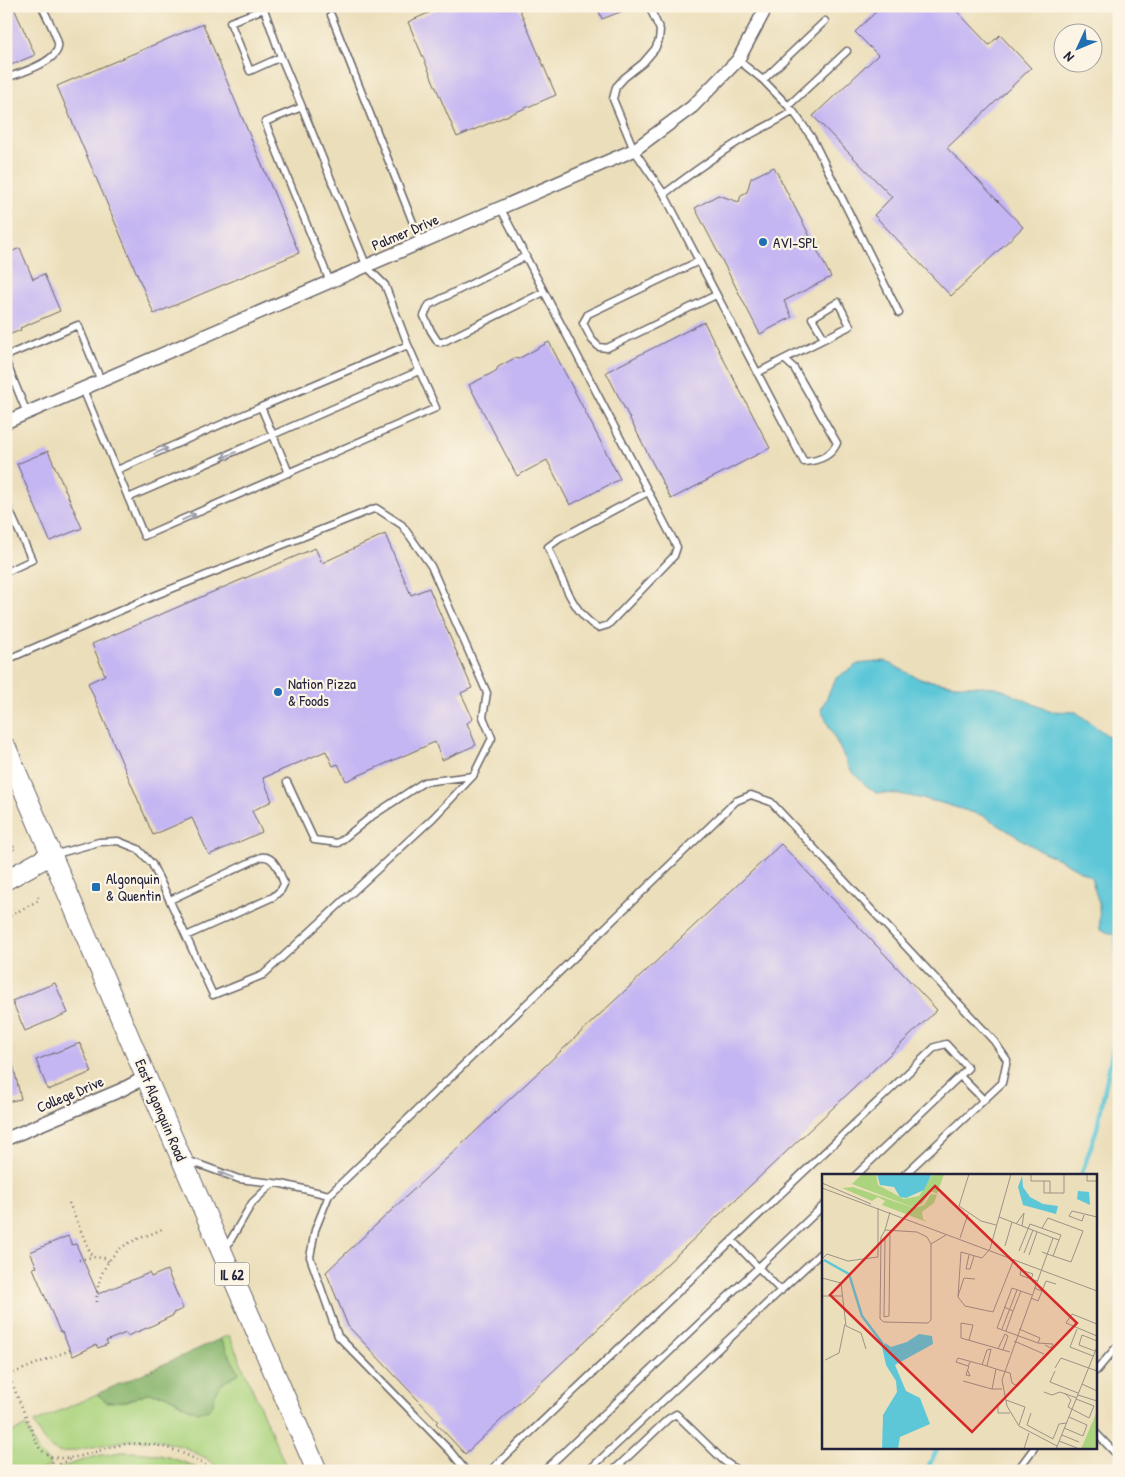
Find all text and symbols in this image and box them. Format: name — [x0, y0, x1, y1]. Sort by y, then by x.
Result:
north arrow — [1052, 22, 1102, 72]
text: N — [1058, 48, 1078, 67]
street label: Palmer Drive — [368, 209, 442, 255]
place label: AVI-SPL — [773, 232, 818, 253]
marker: AVI-SPL — [757, 236, 769, 248]
one-way arrow — [153, 445, 168, 455]
one-way arrow — [222, 451, 237, 461]
one-way arrow — [181, 511, 196, 521]
place label: Nation Pizza & Foods — [288, 673, 356, 711]
marker: Nation Pizza & Foods — [272, 686, 284, 698]
place label: Algonquin & Quentin — [106, 868, 161, 906]
marker: Algonquin & Quentin — [90, 881, 102, 893]
street label: East Algonquin Road — [130, 1056, 192, 1164]
street label: College Drive — [33, 1070, 107, 1118]
one-way arrow — [219, 1170, 234, 1179]
inset map — [822, 1174, 1098, 1450]
road number: IL 62 — [214, 1262, 250, 1286]

